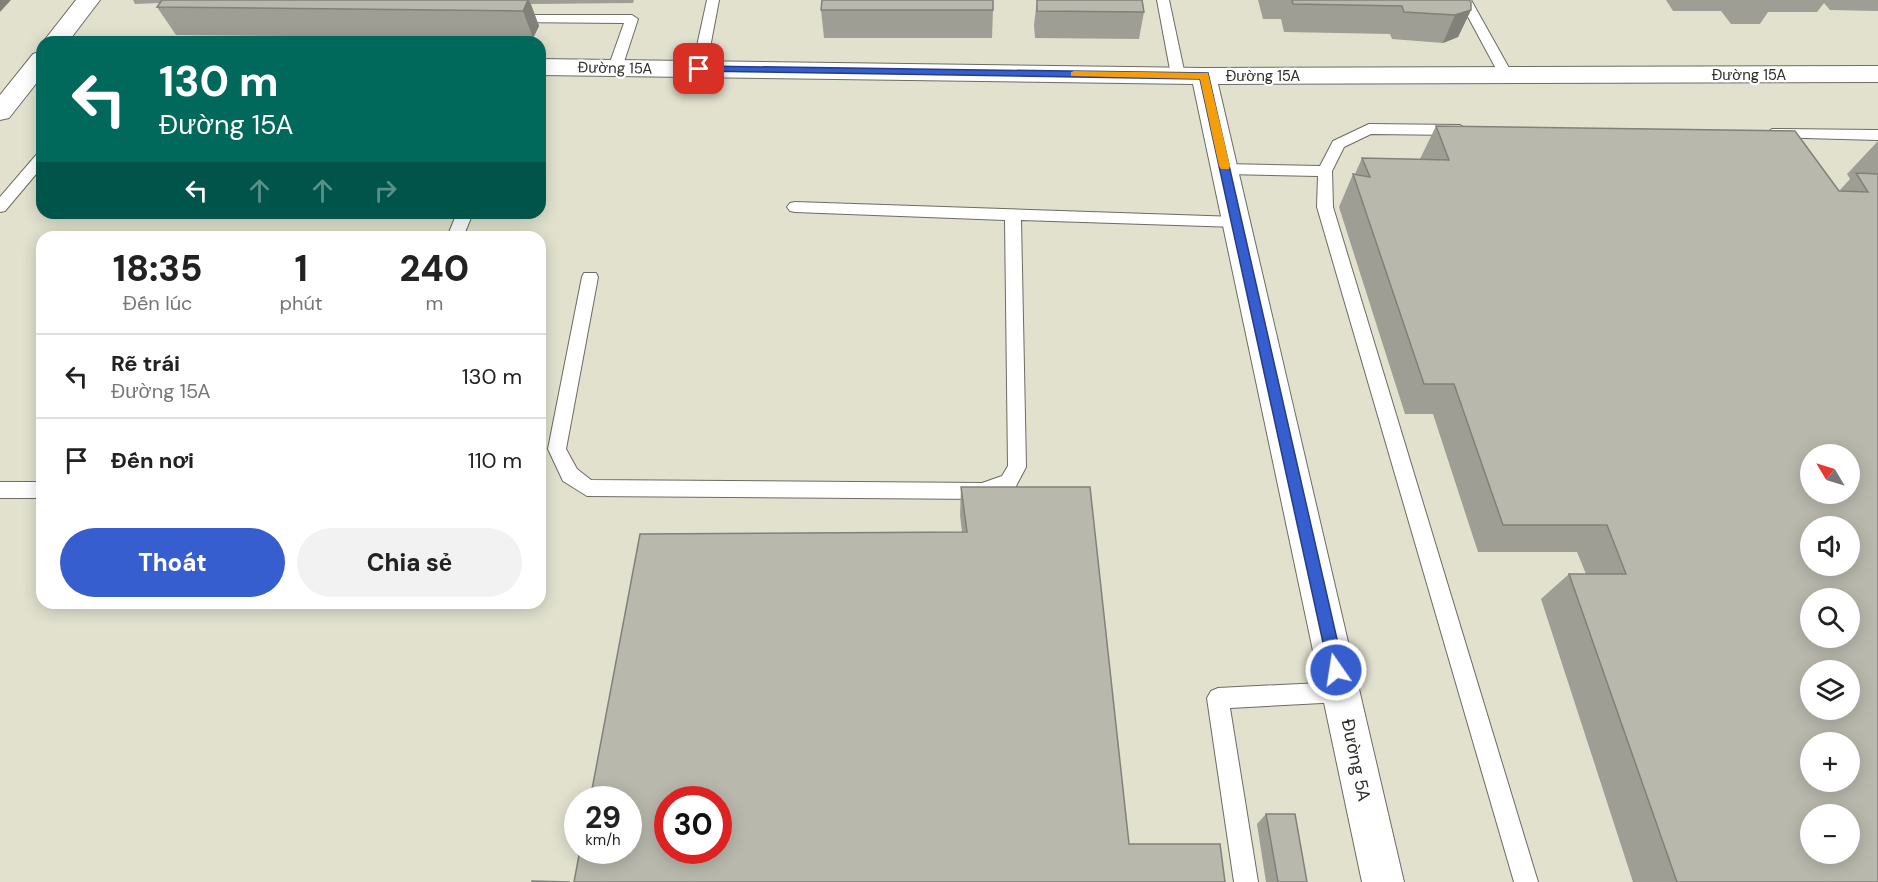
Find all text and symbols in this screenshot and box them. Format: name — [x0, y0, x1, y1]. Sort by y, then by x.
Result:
pin — [673, 43, 724, 94]
icon: arrive — [682, 52, 715, 85]
text: 130 m — [159, 54, 279, 109]
street label: Đường 15A — [578, 57, 653, 79]
icon: left — [60, 60, 138, 138]
street label: Đường 15A — [1712, 65, 1786, 85]
street label: Đường 15A — [1226, 66, 1300, 86]
text: Đường 15A — [159, 107, 293, 142]
icon: left — [180, 174, 213, 207]
icon: ahead — [243, 174, 276, 207]
icon: ahead — [306, 174, 339, 207]
icon: right — [369, 174, 402, 207]
text: 18:35 — [113, 245, 203, 292]
text: 1 — [294, 245, 308, 292]
text: 240 — [400, 245, 469, 292]
text: Đến lúc — [123, 290, 193, 316]
text: phút — [279, 290, 323, 316]
text: m — [425, 290, 443, 316]
text: Rẽ trái — [111, 349, 180, 378]
icon: left — [60, 360, 93, 393]
text: 130 m — [462, 362, 522, 391]
text: Đường 15A — [111, 378, 211, 404]
icon: arrive — [60, 444, 93, 477]
north arrow — [1800, 444, 1860, 504]
map controls — [1800, 444, 1860, 864]
text: Đến nơi — [111, 446, 194, 475]
text: 110 m — [468, 446, 522, 475]
button: sound — [1800, 516, 1860, 576]
button: Thoát — [60, 528, 285, 597]
button: Chia sẻ — [297, 528, 522, 597]
button: search — [1800, 588, 1860, 648]
position arrow — [1304, 638, 1368, 702]
button: layers — [1800, 660, 1860, 720]
street label: Đường 5A — [1336, 716, 1376, 804]
button: + — [1800, 732, 1860, 792]
speed limit sign: 30 — [654, 786, 732, 864]
text: 29 — [585, 798, 621, 837]
button: − — [1800, 804, 1860, 864]
text: km/h — [585, 830, 621, 850]

